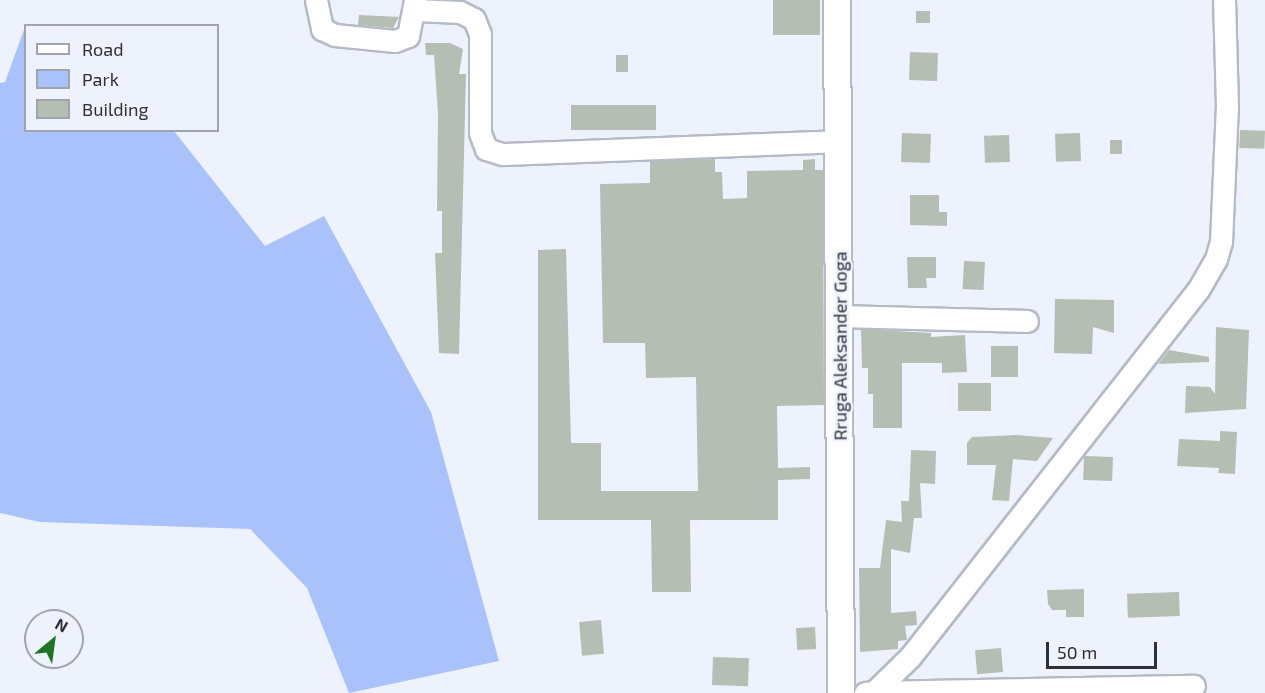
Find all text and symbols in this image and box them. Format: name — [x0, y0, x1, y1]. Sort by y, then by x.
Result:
legend — [24, 24, 219, 132]
text: Road — [82, 38, 123, 60]
text: Park — [82, 68, 119, 90]
text: Building — [82, 98, 149, 120]
street label: Rruga Aleksander Goga — [829, 251, 851, 441]
north arrow — [24, 609, 84, 669]
text: N — [52, 613, 72, 636]
scale bar — [1049, 630, 1160, 668]
text: 50 m — [1057, 641, 1097, 663]

